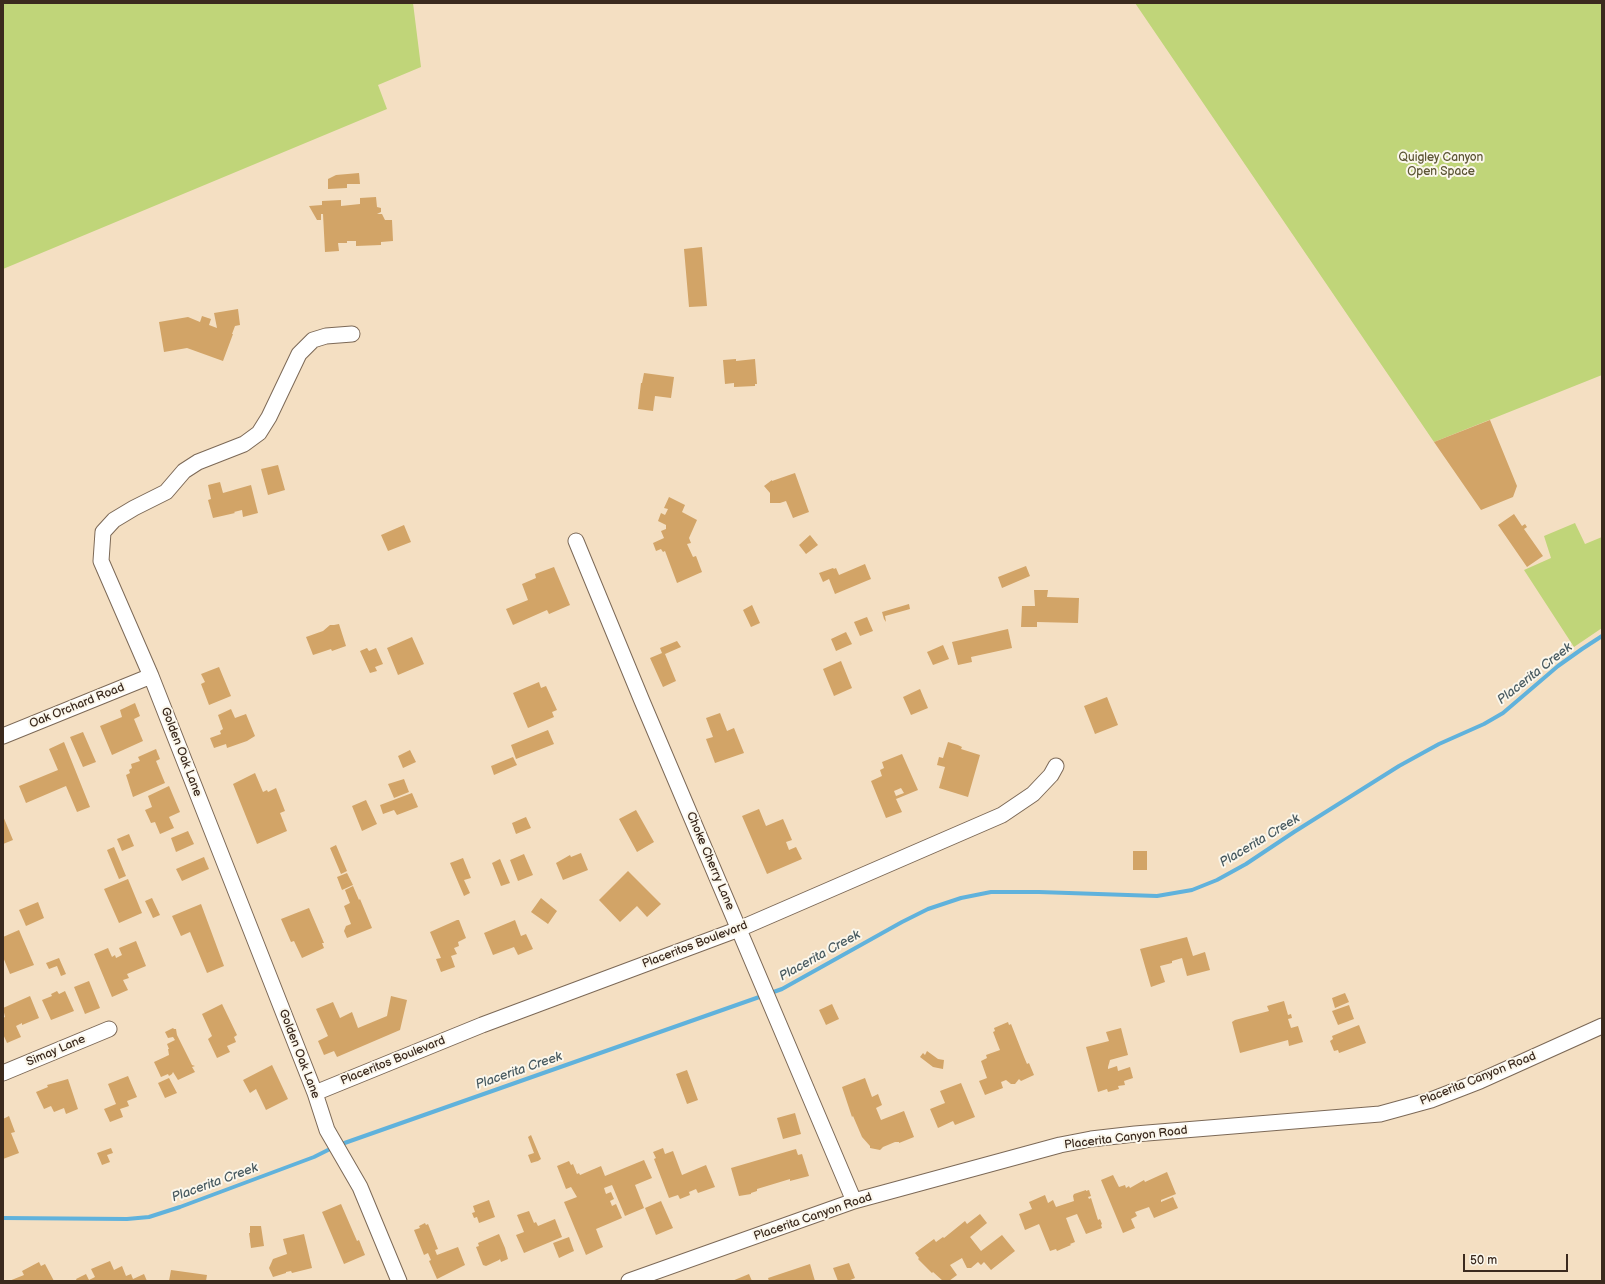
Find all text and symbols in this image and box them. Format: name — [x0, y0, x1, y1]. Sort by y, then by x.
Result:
park label: Quigley Canyon Open Space — [1399, 151, 1483, 179]
water label: Placerita Creek — [1495, 640, 1575, 708]
street label: Oak Orchard Road — [27, 680, 127, 732]
street label: Golden Oak Lane — [157, 705, 205, 799]
street label: Choke Cherry Lane — [683, 810, 737, 912]
water label: Placerita Creek — [1217, 811, 1303, 871]
street label: Placeritos Boulevard — [640, 918, 750, 972]
water label: Placerita Creek — [777, 927, 863, 985]
street label: Golden Oak Lane — [275, 1007, 323, 1101]
street label: Simay Lane — [24, 1032, 88, 1070]
street label: Placeritos Boulevard — [339, 1033, 447, 1089]
water label: Placerita Creek — [474, 1049, 564, 1093]
street label: Placerita Canyon Road — [1418, 1049, 1538, 1109]
street label: Placerita Canyon Road — [1064, 1123, 1188, 1153]
water label: Placerita Creek — [170, 1160, 260, 1206]
street label: Placerita Canyon Road — [752, 1190, 874, 1244]
scale bar — [1465, 1246, 1570, 1272]
text: 50 m — [1470, 1253, 1497, 1268]

